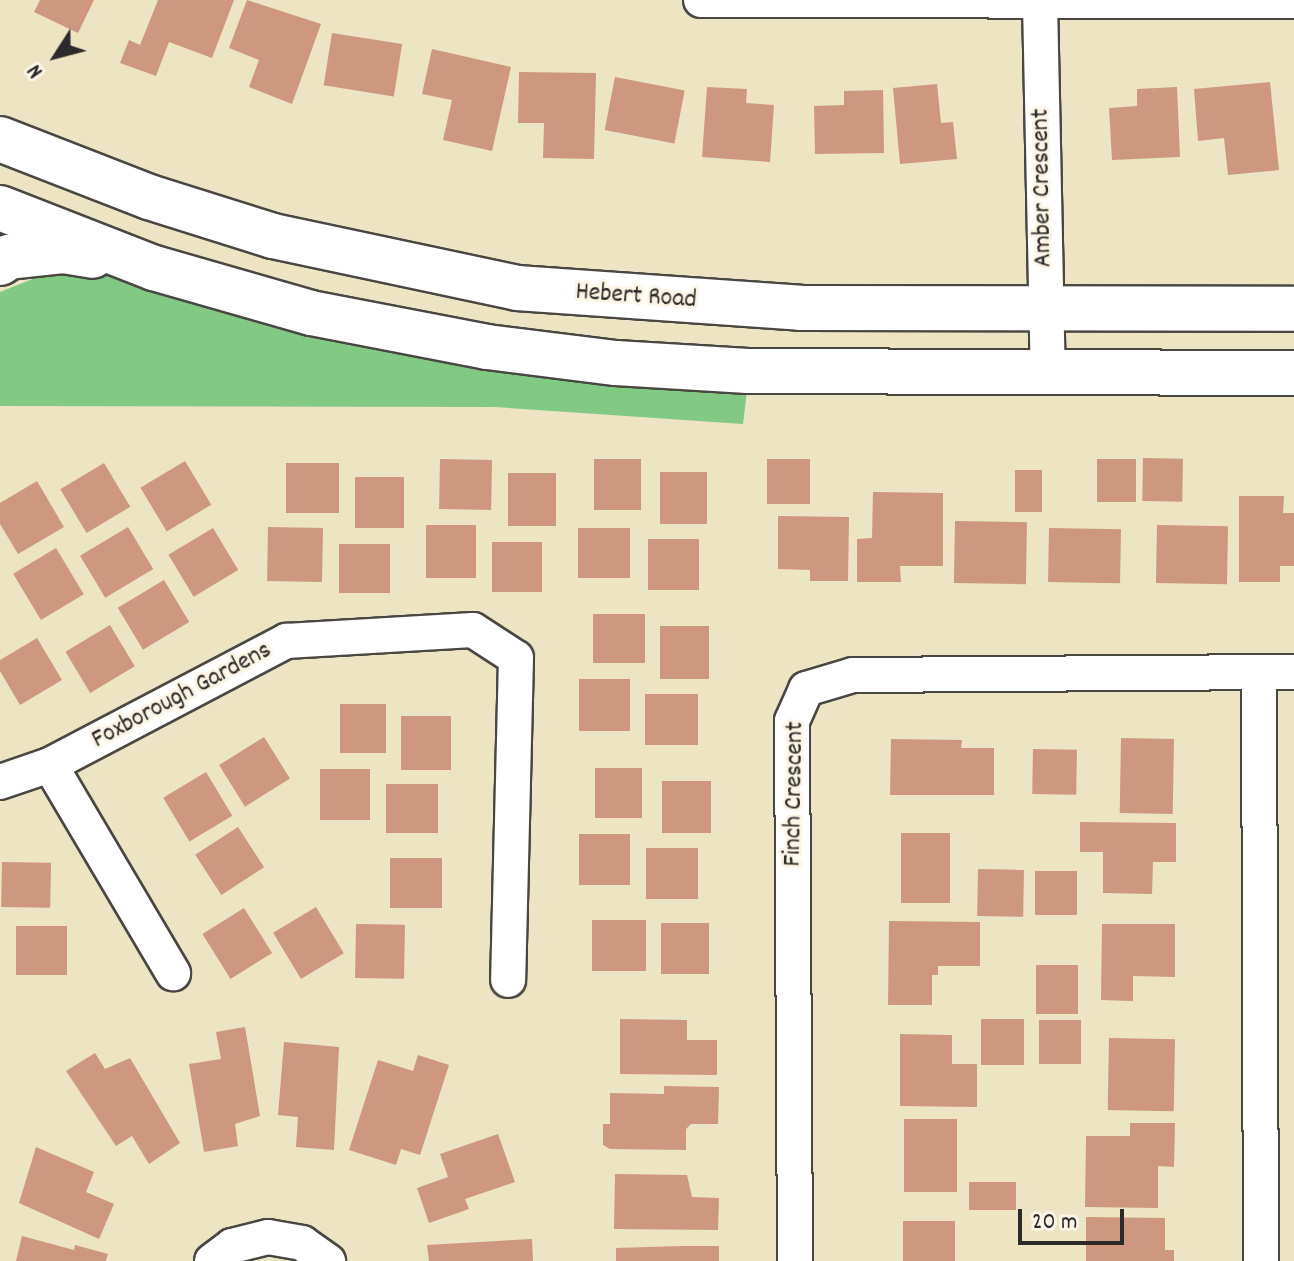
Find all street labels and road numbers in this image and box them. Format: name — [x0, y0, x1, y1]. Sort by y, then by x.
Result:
street label: Amber Crescent — [1026, 108, 1060, 268]
street label: Hebert Road — [574, 277, 698, 317]
street label: Foxborough Gardens — [87, 636, 277, 756]
street label: Finch Crescent — [778, 721, 812, 867]

